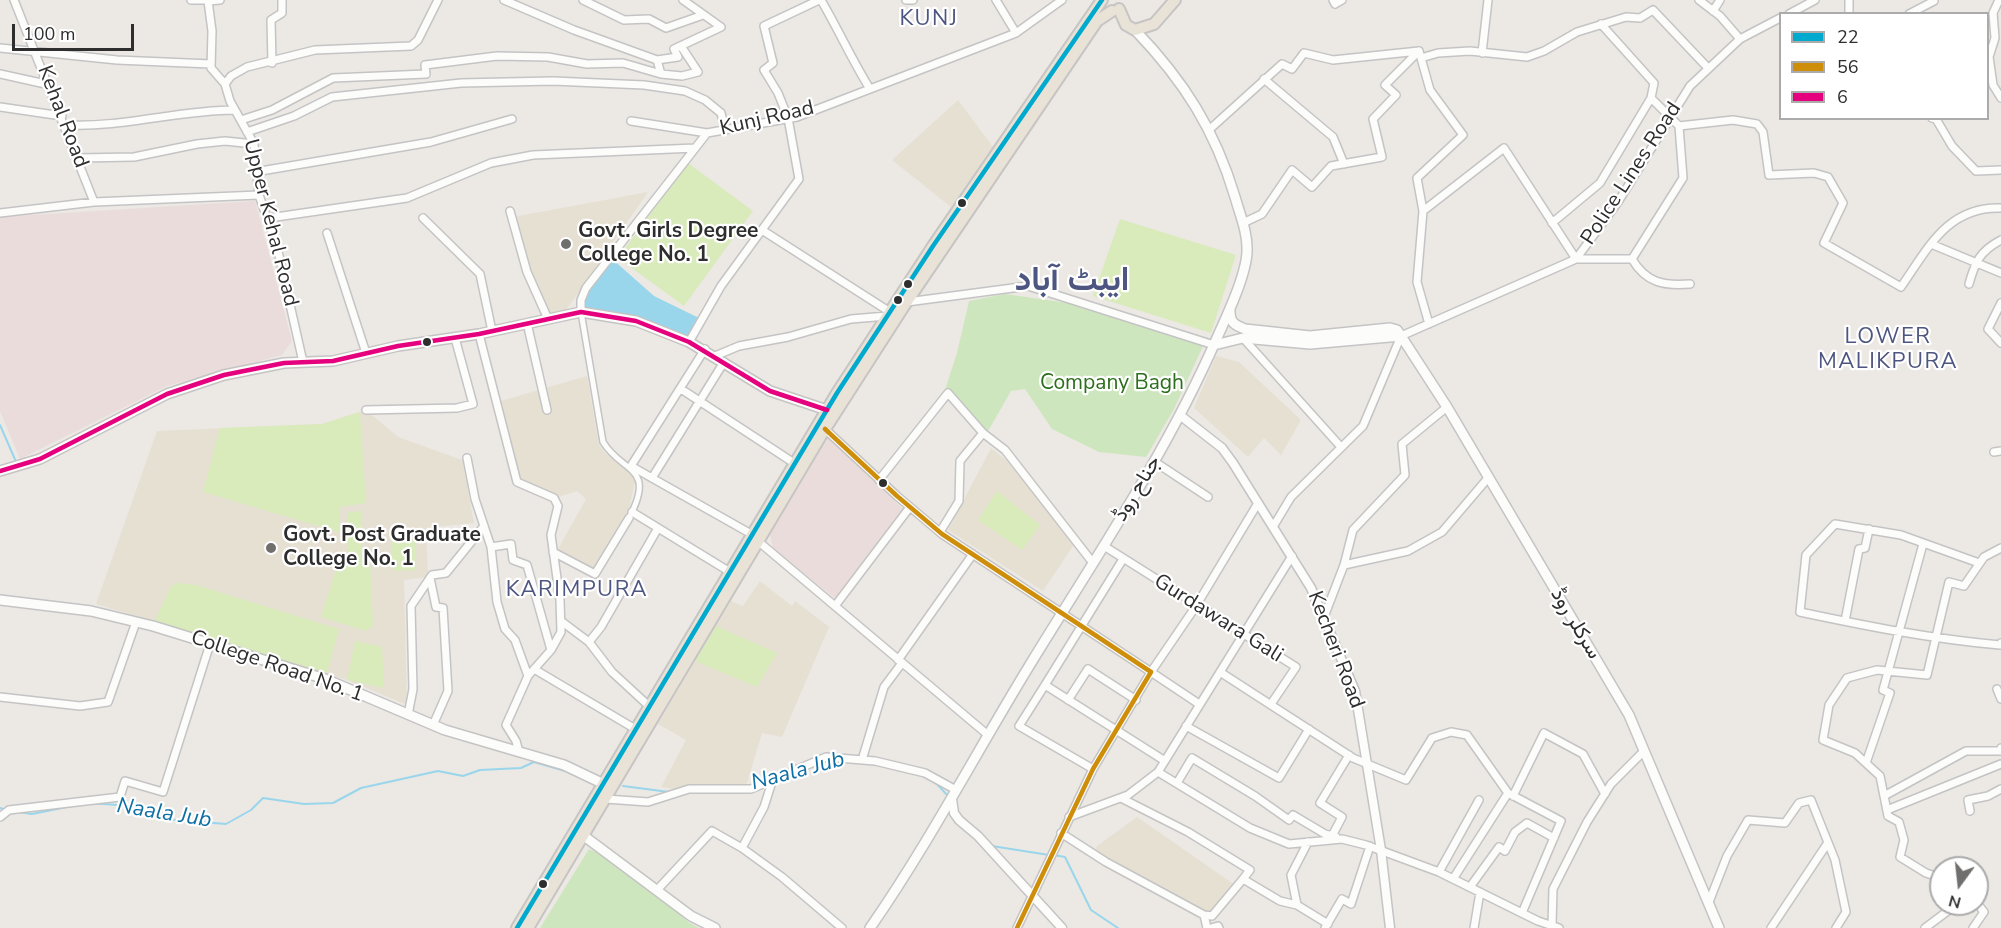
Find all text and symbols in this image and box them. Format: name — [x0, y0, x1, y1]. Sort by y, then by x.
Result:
district label: KUNJ — [900, 7, 958, 33]
scale bar — [15, 12, 136, 50]
legend — [1779, 12, 1989, 120]
text: 100 m — [23, 22, 75, 46]
text: 22 — [1837, 25, 1859, 49]
text: 56 — [1837, 55, 1859, 79]
street label: Kehal Road — [31, 62, 93, 172]
text: 6 — [1837, 85, 1848, 109]
street label: Kunj Road — [717, 96, 817, 142]
street label: Police Lines Road — [1576, 98, 1688, 250]
street label: Upper Kehal Road — [237, 137, 303, 309]
unlabelled marker — [956, 197, 968, 209]
place label: Govt. Girls Degree College No. 1 — [578, 219, 758, 269]
marker: Govt. Girls Degree College No. 1 — [559, 237, 573, 251]
district label: ایبٹ آباد — [1015, 262, 1129, 302]
unlabelled marker — [902, 278, 914, 290]
unlabelled marker — [892, 294, 904, 306]
district label: LOWER MALIKPURA — [1818, 325, 1958, 376]
unlabelled marker — [421, 336, 433, 348]
park label: Company Bagh — [1040, 371, 1184, 397]
street label: جناح روڈ — [1109, 452, 1167, 526]
unlabelled marker — [877, 477, 889, 489]
place label: Govt. Post Graduate College No. 1 — [283, 523, 481, 573]
marker: Govt. Post Graduate College No. 1 — [264, 541, 278, 555]
street label: Gurdawara Gali — [1149, 569, 1287, 669]
district label: KARIMPURA — [506, 578, 648, 604]
street label: سرکلر روڈ — [1544, 584, 1606, 664]
street label: Kecheri Road — [1301, 588, 1369, 712]
street label: College Road No. 1 — [187, 626, 367, 708]
water label: Naala Jub — [748, 747, 848, 797]
water label: Naala Jub — [115, 793, 213, 835]
north arrow — [1929, 856, 1989, 916]
unlabelled marker — [537, 878, 549, 890]
text: N — [1946, 889, 1963, 914]

